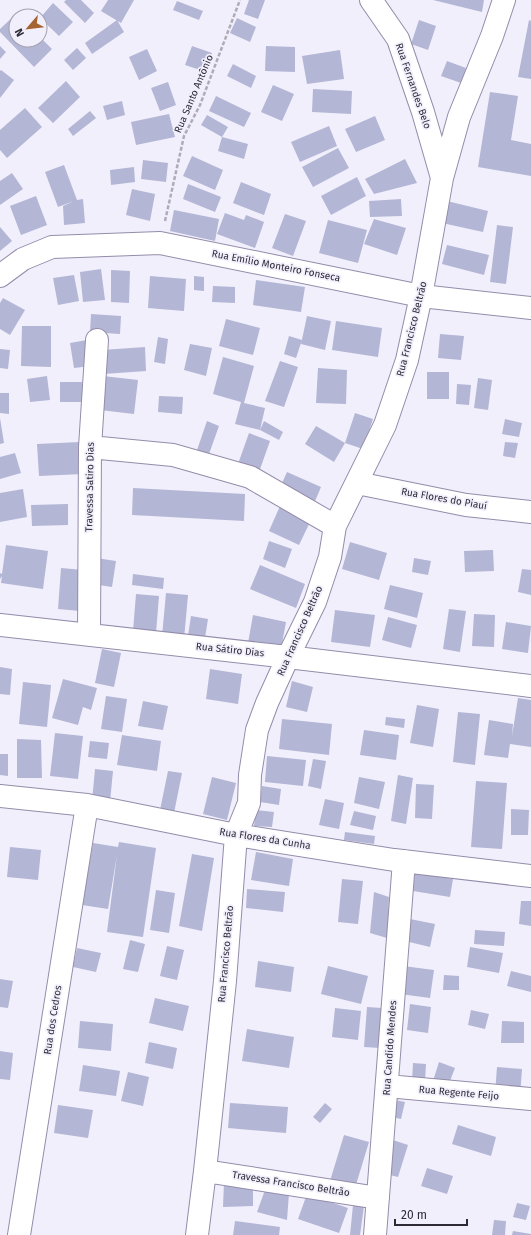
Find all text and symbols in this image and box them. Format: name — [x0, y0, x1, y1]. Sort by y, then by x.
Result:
north arrow — [8, 8, 48, 48]
text: N — [12, 26, 27, 39]
street label: Rua Fernandes Belo — [393, 41, 433, 131]
street label: Rua Santo Antônio — [172, 53, 216, 135]
street label: Rua Emílio Monteiro Fonseca — [211, 247, 341, 284]
street label: Rua Francisco Beltrão — [394, 280, 430, 378]
street label: Travessa Satiro Dias — [83, 442, 97, 532]
street label: Rua Flores do Piauí — [400, 485, 488, 512]
street label: Rua Francisco Beltrão — [275, 584, 325, 678]
street label: Rua Sátiro Dias — [195, 640, 265, 660]
street label: Rua Flores da Cunha — [218, 826, 312, 852]
street label: Rua Francisco Beltrão — [216, 905, 236, 1003]
street label: Rua dos Cedros — [42, 984, 64, 1056]
street label: Rua Candido Mendes — [381, 1000, 399, 1096]
street label: Rua Regente Feijo — [418, 1084, 500, 1103]
street label: Travessa Francisco Beltrão — [231, 1169, 351, 1199]
scale bar — [395, 1201, 467, 1227]
text: 20 m — [401, 1208, 427, 1222]

